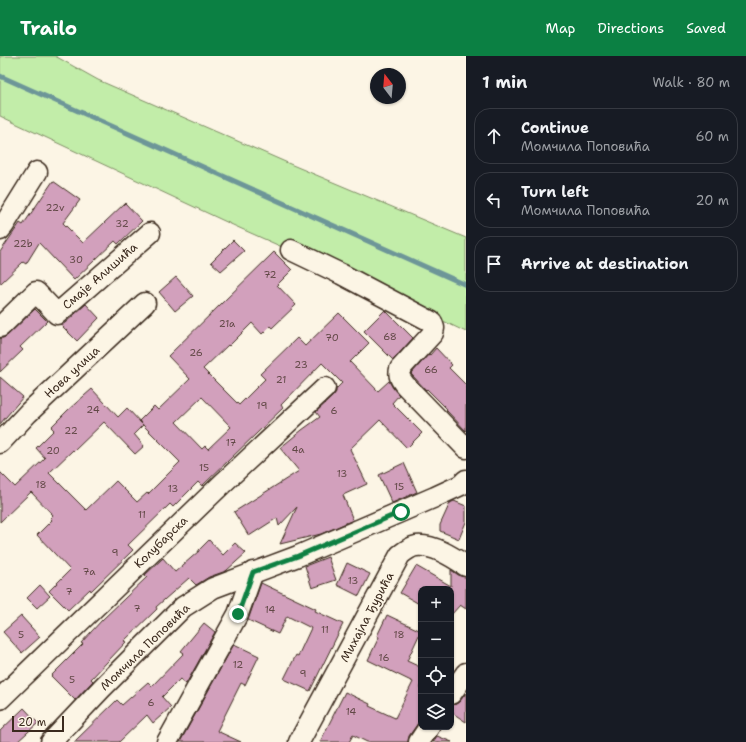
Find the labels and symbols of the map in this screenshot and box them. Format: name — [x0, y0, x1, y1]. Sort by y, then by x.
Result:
north arrow — [370, 68, 406, 104]
house number: 22v — [45, 201, 65, 214]
house number: 32 — [115, 217, 129, 230]
house number: 22b — [13, 237, 33, 250]
street label: Смаје Алишића — [59, 239, 141, 313]
house number: 30 — [69, 253, 83, 266]
house number: 72 — [263, 268, 277, 281]
house number: 21a — [219, 317, 236, 330]
house number: 68 — [383, 330, 397, 343]
house number: 70 — [325, 331, 339, 344]
street label: Нова улица — [41, 342, 103, 402]
house number: 26 — [189, 346, 203, 359]
house number: 23 — [294, 358, 308, 371]
house number: 66 — [424, 363, 438, 376]
house number: 21 — [276, 373, 286, 386]
house number: 19 — [257, 399, 267, 412]
house number: 24 — [86, 403, 100, 416]
house number: 6 — [331, 404, 338, 417]
house number: 22 — [64, 424, 78, 437]
house number: 17 — [226, 436, 236, 449]
house number: 4a — [291, 443, 305, 456]
house number: 20 — [46, 444, 60, 457]
house number: 15 — [199, 461, 209, 474]
house number: 13 — [337, 467, 347, 480]
house number: 18 — [35, 478, 47, 491]
house number: 15 — [394, 480, 404, 493]
house number: 13 — [168, 482, 178, 495]
route start — [392, 503, 410, 521]
house number: 11 — [138, 508, 146, 521]
street label: Колубарска — [131, 512, 192, 572]
house number: 9 — [112, 546, 119, 559]
house number: 7a — [83, 565, 96, 578]
street label: Михајла Ђурића — [336, 569, 398, 665]
house number: 13 — [348, 574, 358, 587]
house number: 7 — [66, 585, 73, 598]
street label: Момчила Поповића — [97, 600, 194, 694]
house number: 7 — [134, 602, 141, 615]
house number: 14 — [265, 603, 275, 616]
route end — [229, 605, 247, 623]
house number: 11 — [321, 623, 329, 636]
house number: 5 — [18, 628, 24, 641]
house number: 18 — [393, 628, 405, 641]
house number: 16 — [379, 651, 389, 664]
house number: 12 — [233, 658, 243, 671]
house number: 9 — [300, 667, 307, 680]
house number: 5 — [69, 673, 75, 686]
house number: 6 — [148, 696, 155, 709]
house number: 14 — [346, 705, 356, 718]
scale bar — [12, 714, 64, 733]

